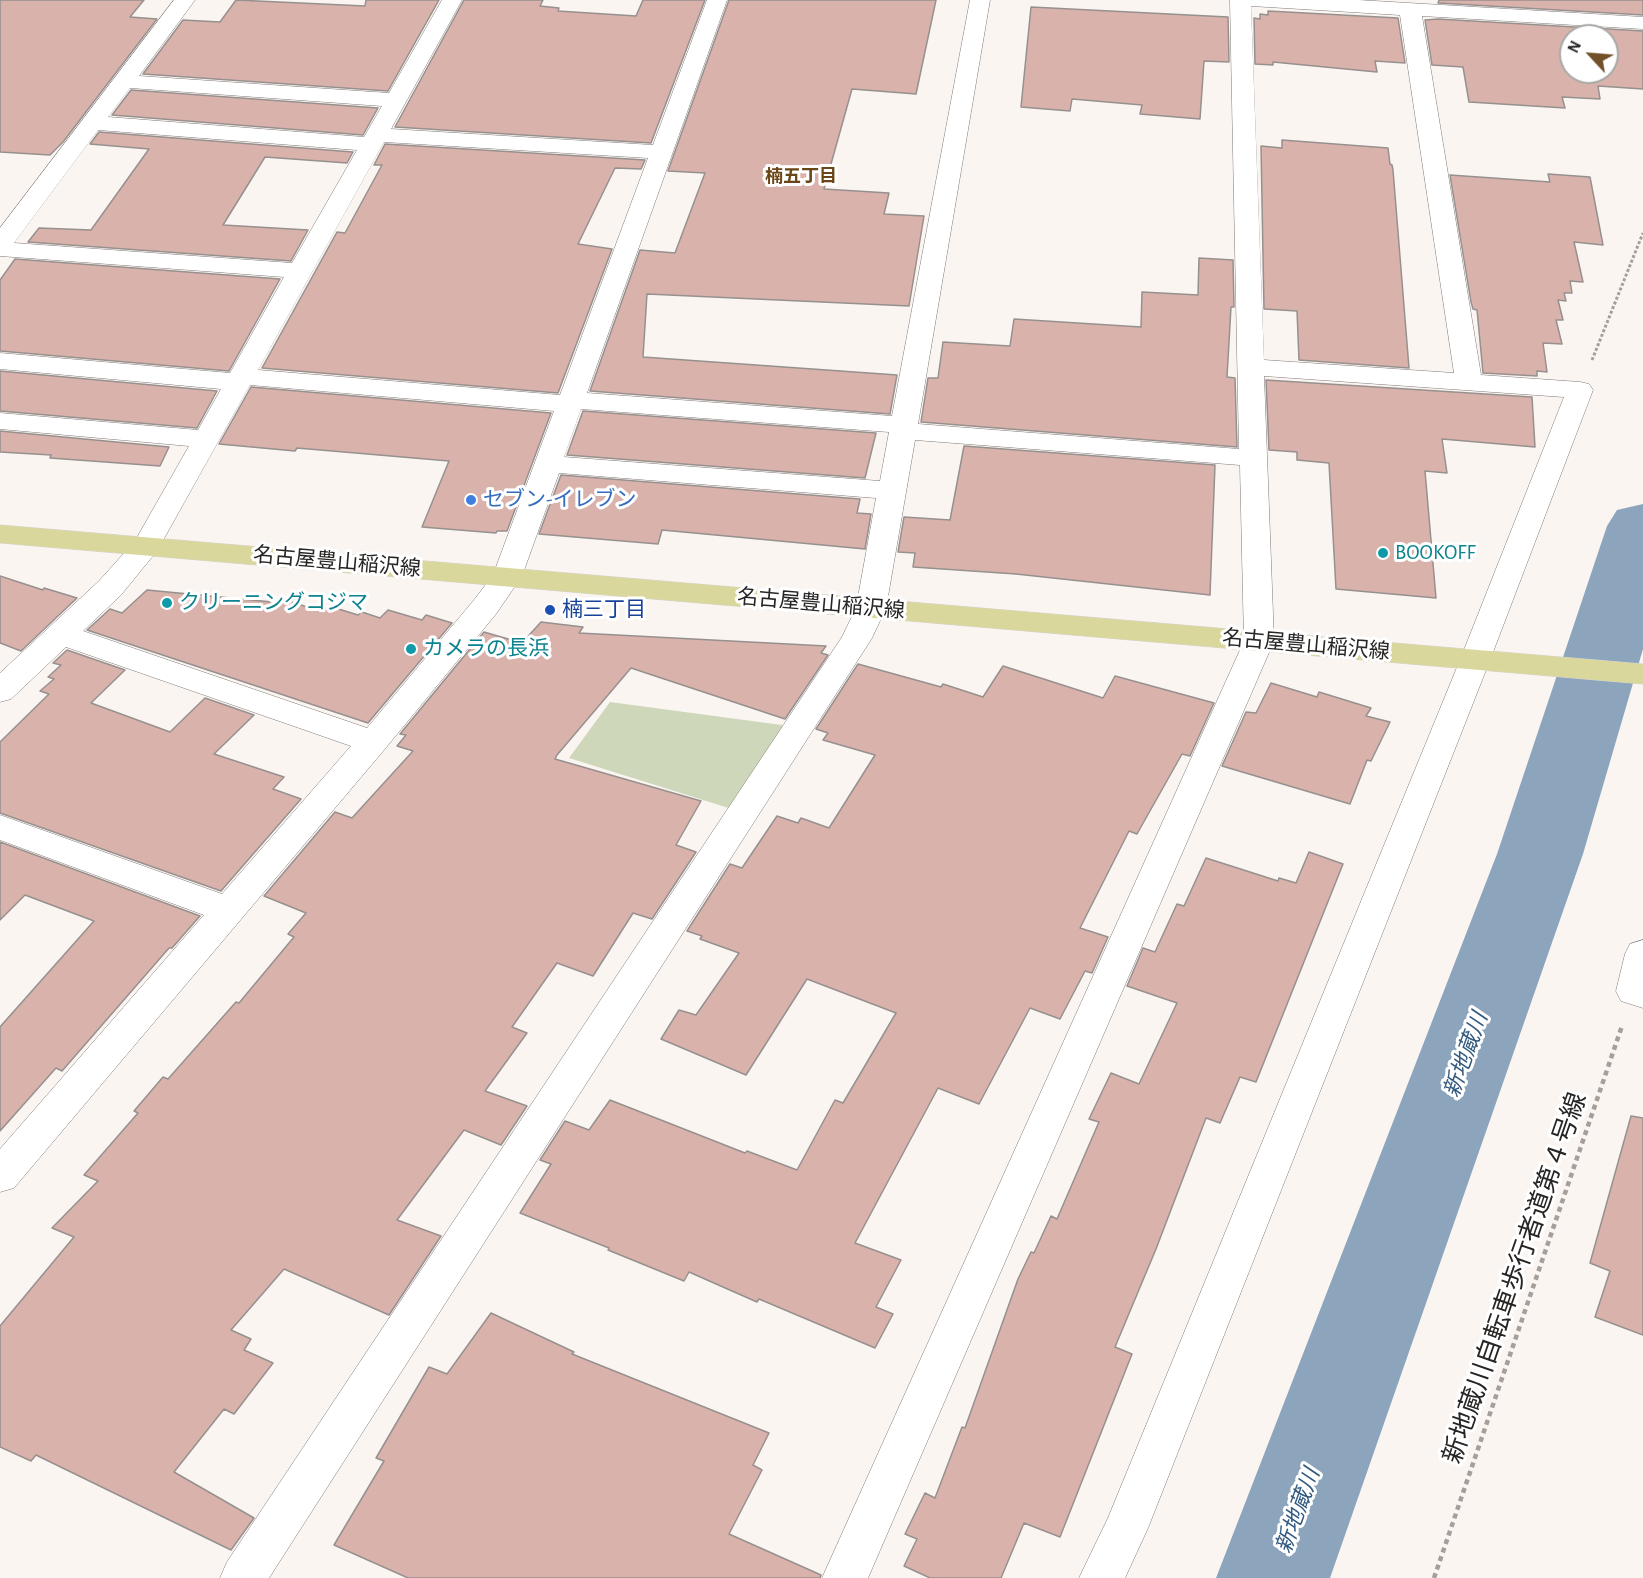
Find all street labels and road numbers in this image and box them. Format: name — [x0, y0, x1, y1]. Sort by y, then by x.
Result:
street label: 名古屋豊山稲沢線 — [252, 542, 422, 582]
street label: 名古屋豊山稲沢線 — [736, 584, 906, 624]
street label: 名古屋豊山稲沢線 — [1221, 625, 1391, 665]
street label: 新地蔵川自転車歩行者道第４号線 — [1437, 1089, 1593, 1467]

